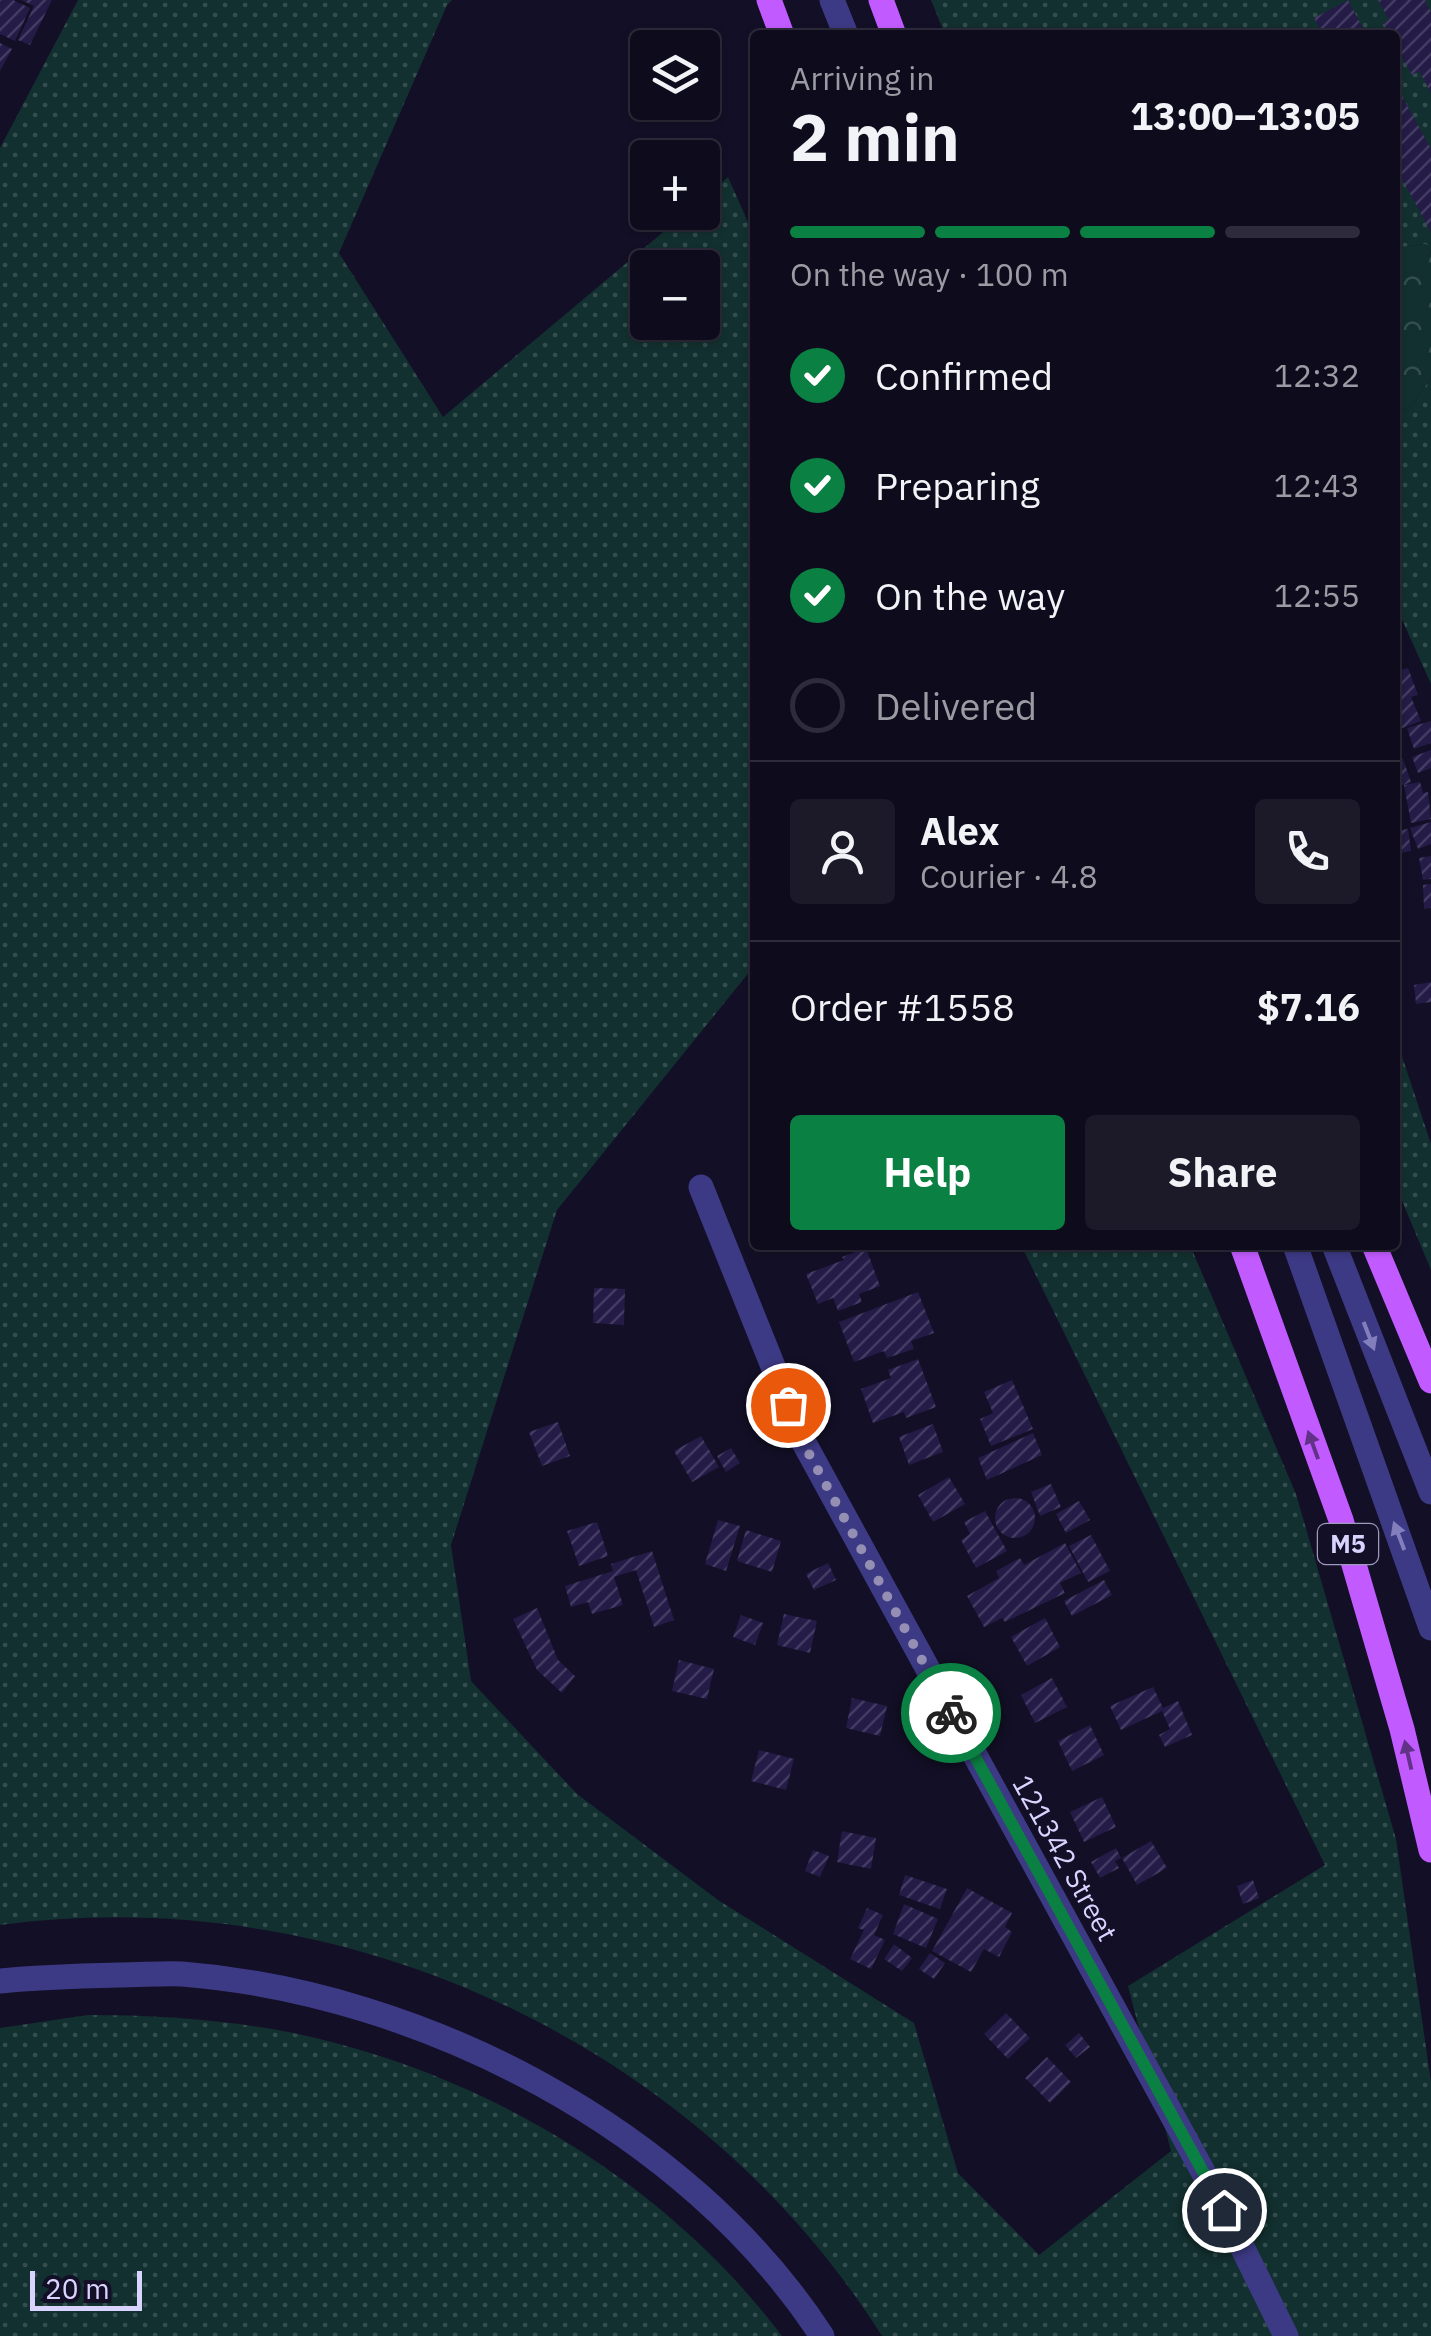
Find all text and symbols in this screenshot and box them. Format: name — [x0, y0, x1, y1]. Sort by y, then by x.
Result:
map controls — [630, 30, 720, 340]
button: layers — [630, 30, 720, 120]
text: Arriving in — [790, 57, 935, 99]
text: 13:00–13:05 — [1130, 91, 1360, 140]
text: 2 min — [790, 94, 960, 179]
button: + — [630, 140, 720, 230]
button: − — [630, 250, 720, 340]
text: On the way · 100 m — [790, 253, 1069, 295]
icon: check — [790, 348, 845, 403]
text: Confirmed — [875, 351, 1053, 400]
text: 12:32 — [1274, 354, 1360, 396]
icon: check — [790, 458, 845, 513]
text: Preparing — [875, 461, 1040, 510]
text: 12:43 — [1274, 464, 1360, 506]
icon: check — [790, 568, 845, 623]
text: On the way — [875, 571, 1065, 620]
text: 12:55 — [1274, 574, 1360, 616]
text: Delivered — [875, 681, 1037, 730]
button: person — [790, 799, 895, 904]
button: phone — [1255, 799, 1360, 904]
text: Alex — [920, 806, 1000, 855]
text: Courier · 4.8 — [920, 855, 1098, 897]
text: Order #1558 — [790, 982, 1015, 1031]
text: $7.16 — [1257, 982, 1360, 1031]
button: Help — [790, 1115, 1065, 1230]
button: Share — [1085, 1115, 1360, 1230]
one-way arrow — [1361, 1321, 1377, 1351]
pin — [746, 1363, 831, 1448]
icon: bag — [761, 1378, 816, 1433]
one-way arrow — [1305, 1429, 1320, 1459]
one-way arrow — [1390, 1520, 1406, 1550]
road number: M5 — [1318, 1524, 1378, 1564]
courier — [901, 1663, 1001, 1763]
icon: bike — [924, 1686, 979, 1741]
one-way arrow — [1400, 1739, 1415, 1770]
street label: 121342 Street — [1005, 1768, 1126, 1947]
pin — [1182, 2168, 1267, 2253]
icon: home — [1197, 2183, 1252, 2238]
scale bar — [30, 2266, 142, 2310]
text: 20 m — [45, 2270, 110, 2307]

